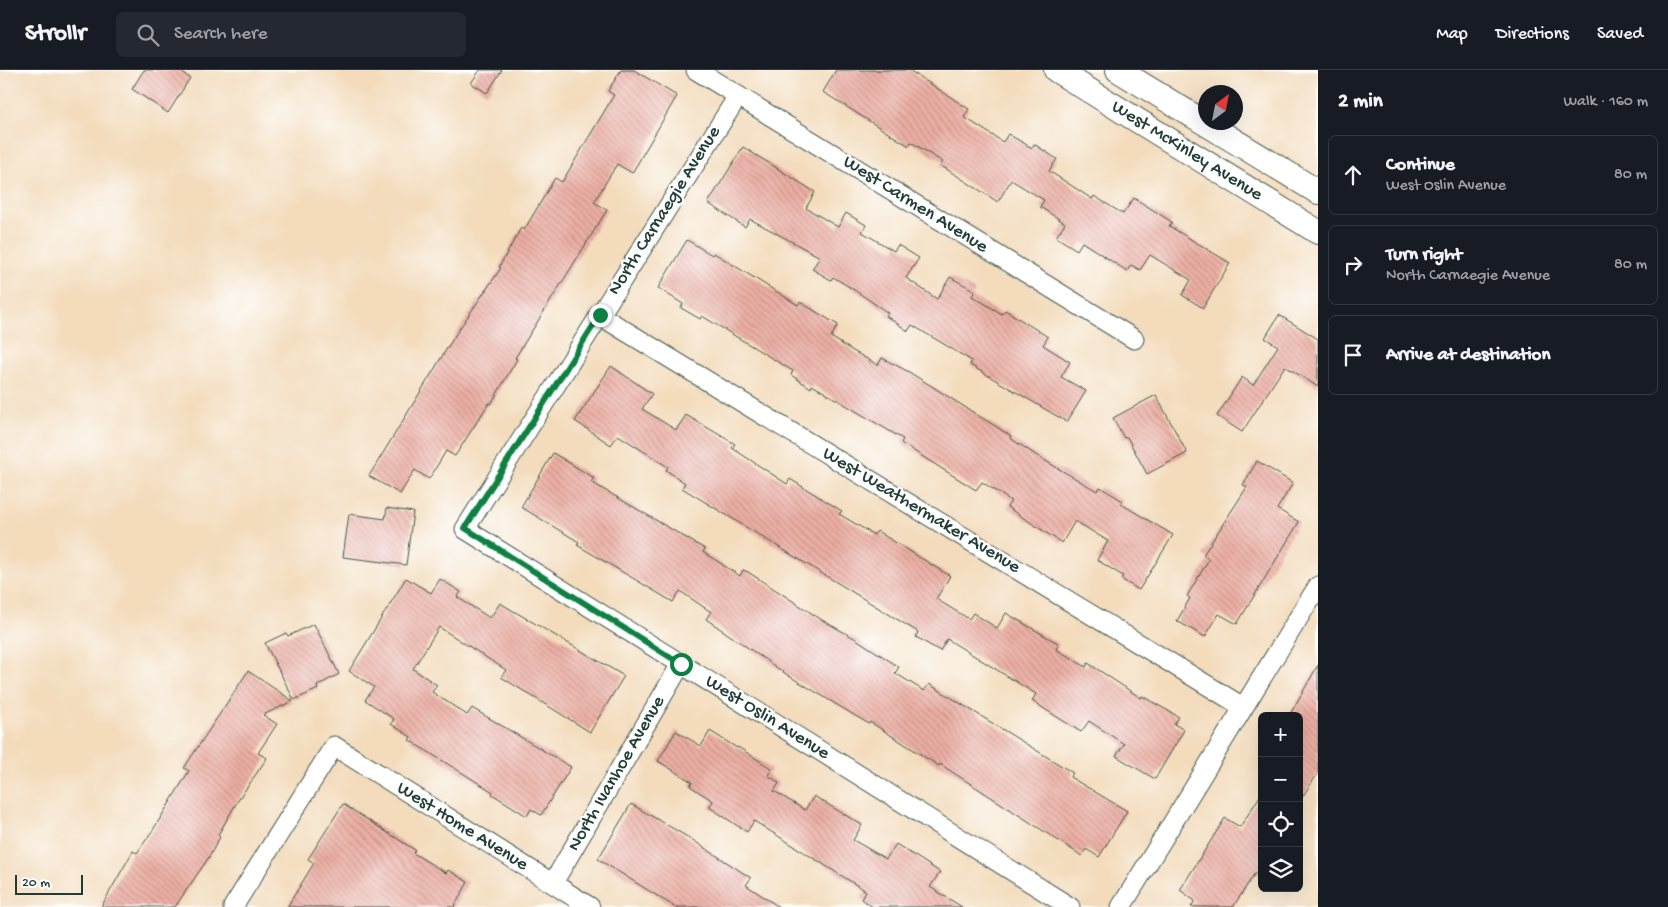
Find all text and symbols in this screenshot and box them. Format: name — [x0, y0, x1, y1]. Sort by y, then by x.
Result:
search box — [116, 12, 466, 57]
text: Strollr — [25, 20, 86, 49]
icon: search — [134, 21, 162, 49]
text: Search here — [174, 23, 268, 46]
text: Map — [1436, 24, 1468, 45]
text: Directions — [1496, 24, 1569, 45]
text: Saved — [1597, 24, 1643, 45]
north arrow — [1198, 85, 1243, 130]
text: 2 min — [1338, 90, 1383, 115]
text: Walk · 160 m — [1563, 93, 1648, 112]
street label: West McKinley Avenue — [1107, 96, 1267, 207]
street label: North Carnaegie Avenue — [604, 122, 726, 300]
street label: West Carmen Avenue — [838, 151, 992, 259]
text: Continue — [1386, 154, 1455, 177]
icon: ahead — [1339, 161, 1367, 189]
text: 80 m — [1614, 166, 1647, 185]
text: West Oslin Avenue — [1386, 177, 1506, 196]
text: Turn right — [1386, 244, 1462, 267]
icon: right — [1339, 251, 1367, 279]
text: 80 m — [1614, 256, 1647, 275]
text: North Carnaegie Avenue — [1386, 267, 1550, 286]
route end — [589, 304, 612, 327]
icon: arrive — [1339, 341, 1367, 369]
text: Arrive at destination — [1386, 344, 1550, 367]
street label: West Weathermaker Avenue — [818, 443, 1024, 579]
route start — [670, 653, 693, 676]
street label: West Oslin Avenue — [700, 670, 834, 766]
street label: North Ivanhoe Avenue — [563, 692, 671, 856]
map controls — [1258, 712, 1303, 892]
button: + — [1258, 712, 1303, 757]
button: − — [1258, 757, 1303, 802]
street label: West Home Avenue — [392, 777, 532, 877]
button: locate — [1258, 802, 1303, 847]
button: layers — [1258, 847, 1303, 892]
scale bar — [15, 872, 82, 895]
text: 20 m — [22, 875, 50, 892]

